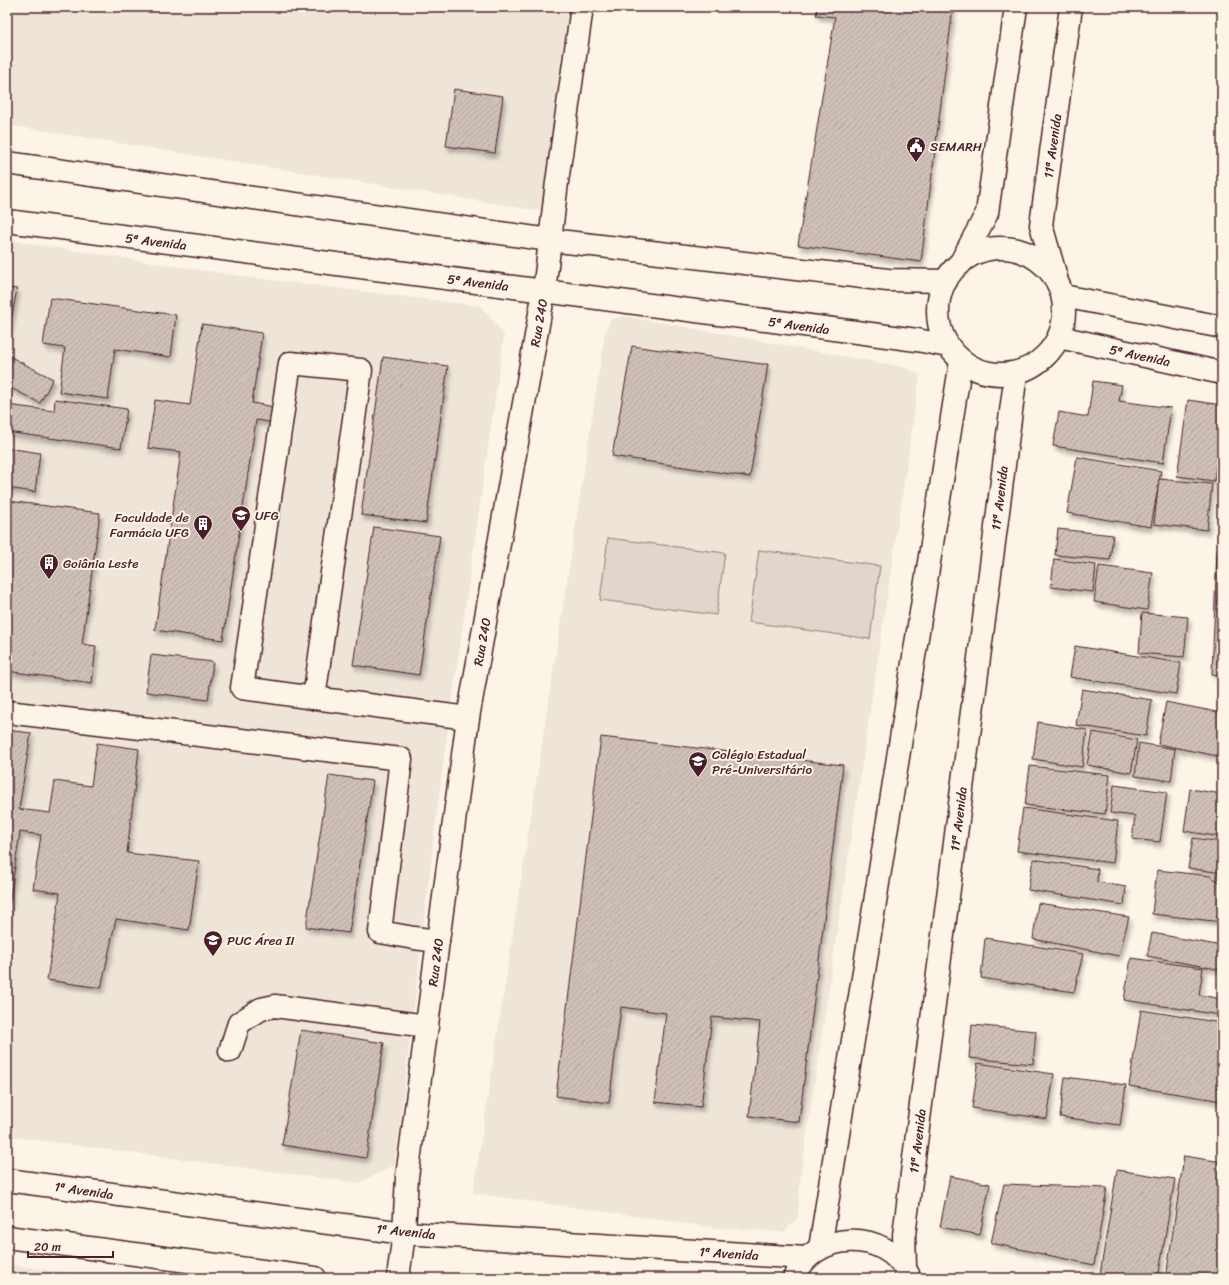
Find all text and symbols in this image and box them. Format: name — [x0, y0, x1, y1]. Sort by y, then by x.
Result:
street label: 11ª Avenida — [1037, 112, 1068, 180]
public building icon: SEMARH — [905, 135, 927, 163]
place label: SEMARH — [930, 135, 983, 158]
street label: 5ª Avenida — [124, 226, 188, 257]
street label: 5ª Avenida — [446, 267, 510, 298]
street label: Rua 240 — [523, 297, 554, 349]
street label: 5ª Avenida — [767, 310, 831, 341]
street label: 5ª Avenida — [1107, 338, 1173, 373]
street label: 11ª Avenida — [984, 464, 1015, 532]
school or university icon: UFG — [230, 504, 252, 532]
place label: UFG — [255, 504, 279, 527]
place label: Faculdade de Farmácia UFG — [110, 506, 189, 544]
building icon: Faculdade de Farmácia UFG — [192, 513, 214, 541]
building icon: Goiânia Leste — [38, 552, 60, 580]
place label: Goiânia Leste — [63, 552, 139, 575]
street label: Rua 240 — [466, 616, 498, 668]
place label: Colégio Estadual Pré-Universitário — [712, 743, 812, 781]
school or university icon: Colégio Estadual Pré-Universitário — [687, 750, 709, 778]
street label: 11ª Avenida — [943, 785, 974, 853]
school or university icon: PUC Área II — [202, 929, 224, 957]
place label: PUC Área II — [227, 929, 295, 952]
street label: Rua 240 — [421, 937, 450, 988]
street label: 11ª Avenida — [902, 1107, 933, 1175]
street label: 1ª Avenida — [53, 1175, 115, 1206]
street label: 1ª Avenida — [375, 1217, 437, 1246]
scale bar — [28, 1233, 113, 1259]
text: 20 m — [34, 1236, 61, 1258]
street label: 1ª Avenida — [699, 1240, 760, 1267]

